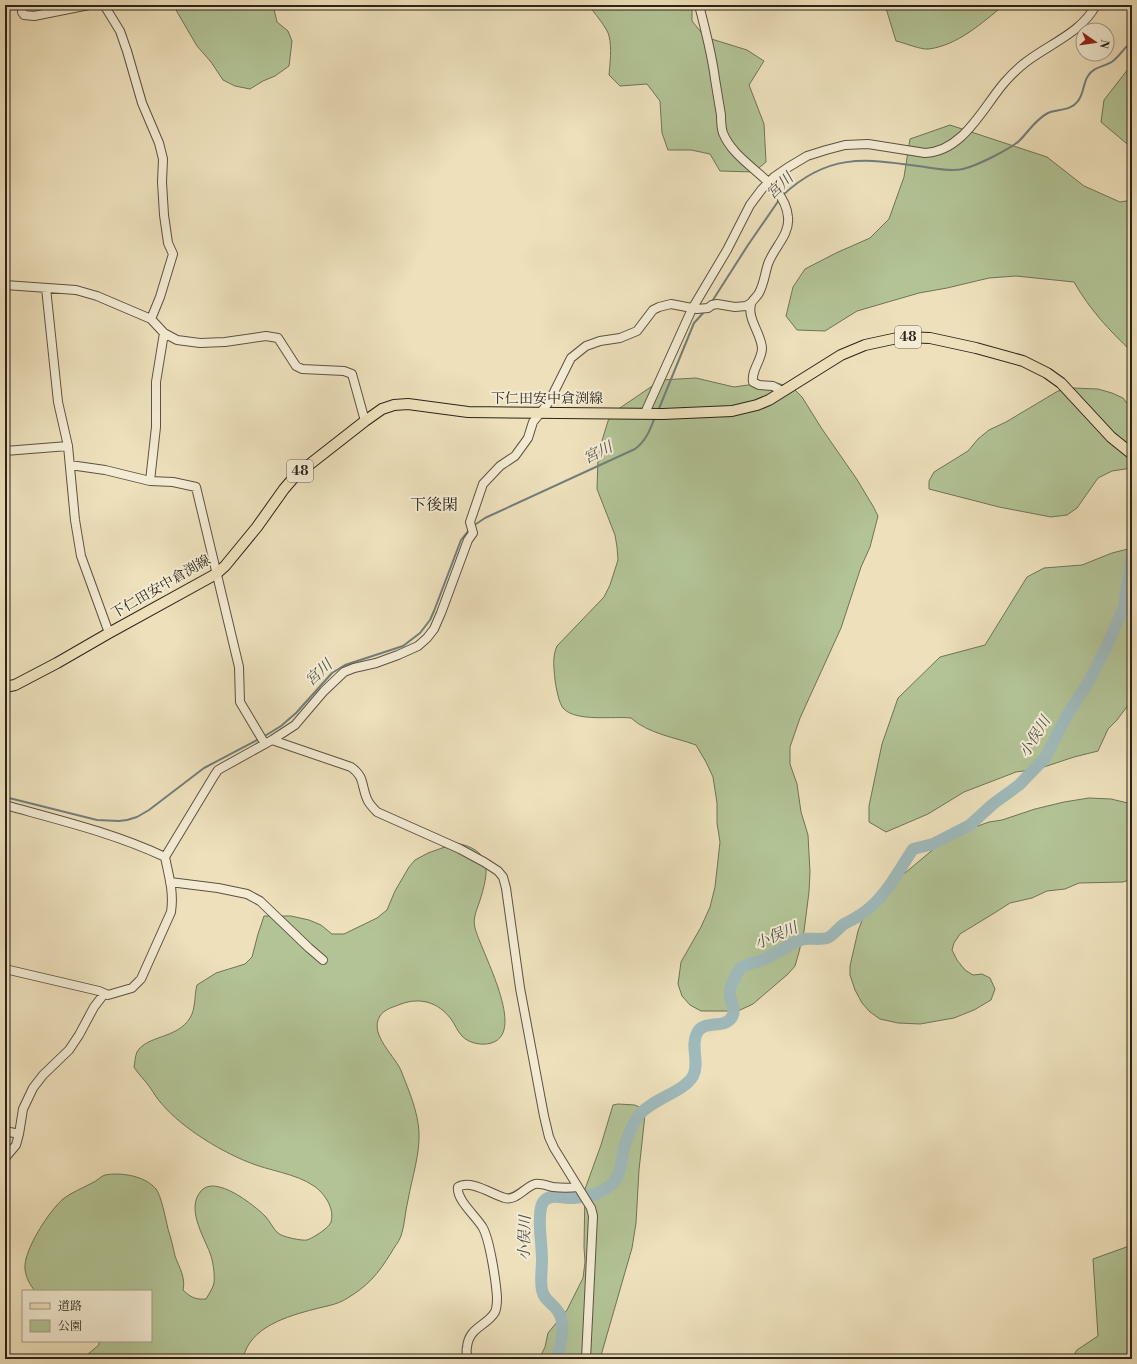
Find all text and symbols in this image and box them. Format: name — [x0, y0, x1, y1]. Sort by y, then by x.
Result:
north arrow — [1075, 22, 1115, 62]
text: N — [1096, 38, 1112, 50]
water label: 宮川 — [763, 167, 799, 203]
road number: 48 — [895, 326, 921, 348]
street label: 下仁田安中倉渕線 — [491, 390, 603, 408]
water label: 宮川 — [580, 437, 617, 468]
road number: 48 — [287, 460, 313, 482]
district label: 下後閑 — [410, 495, 458, 515]
street label: 下仁田安中倉渕線 — [108, 551, 214, 623]
water label: 宮川 — [302, 654, 338, 690]
water label: 小俣川 — [1015, 711, 1056, 761]
water label: 小俣川 — [752, 918, 802, 954]
water label: 小俣川 — [515, 1213, 535, 1261]
legend — [22, 1290, 152, 1342]
text: 道路 — [58, 1299, 82, 1314]
text: 公園 — [58, 1319, 82, 1334]

